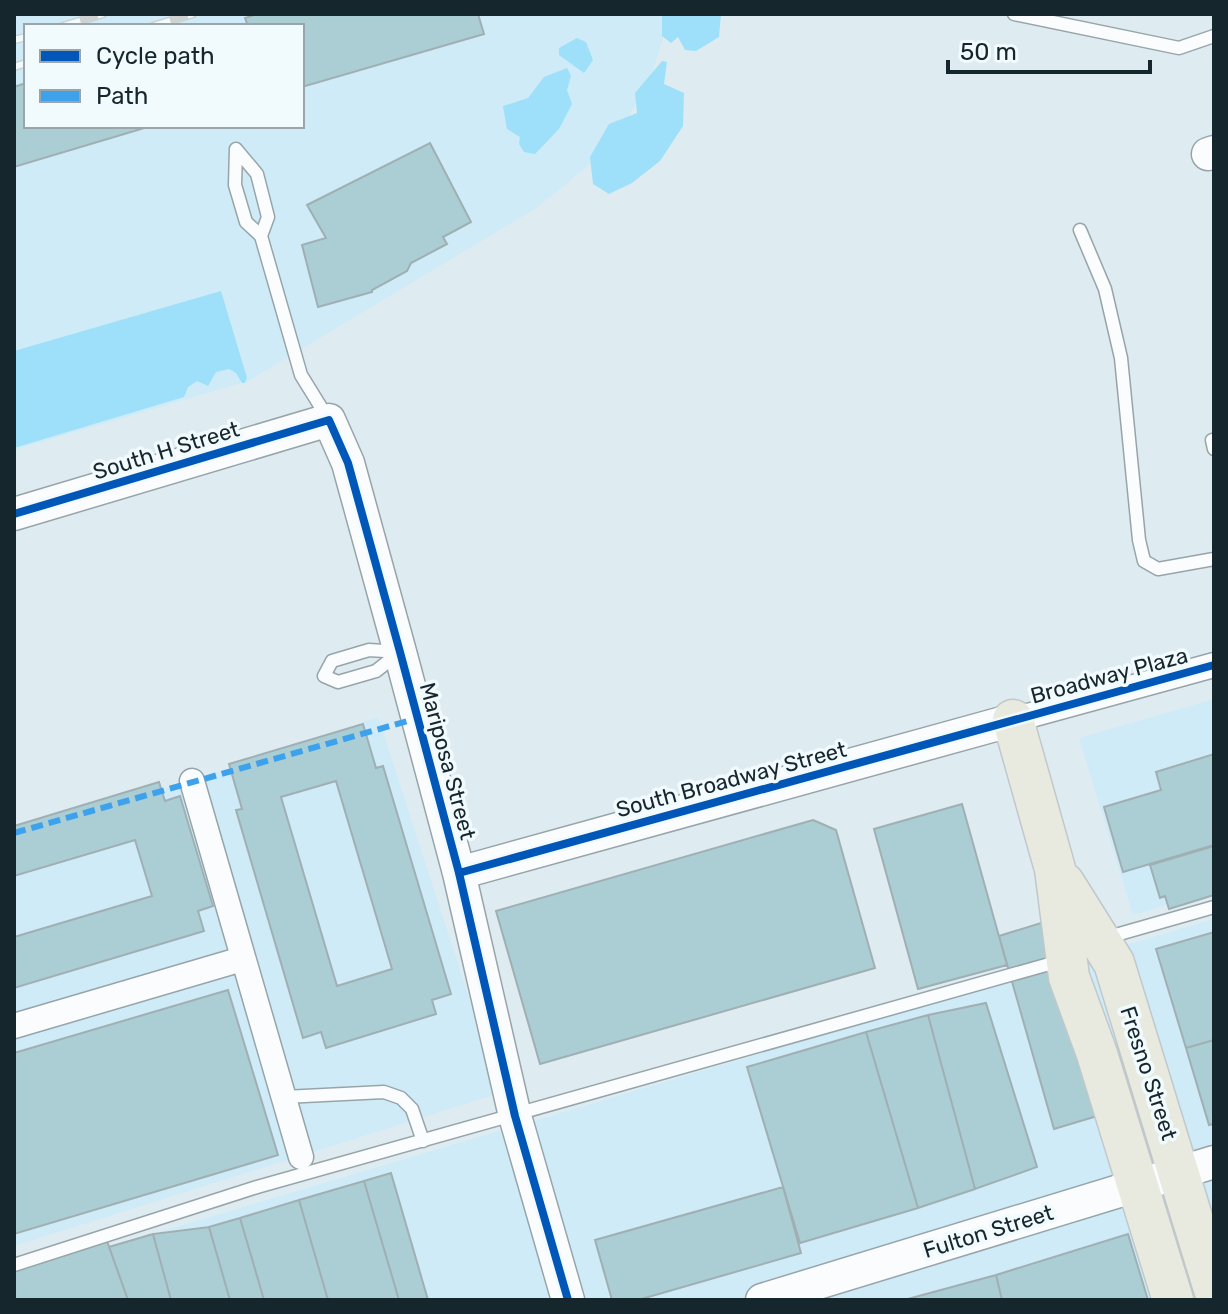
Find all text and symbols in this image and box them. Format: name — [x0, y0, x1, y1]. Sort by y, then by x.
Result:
legend — [24, 24, 304, 128]
scale bar — [948, 24, 1150, 74]
text: 50 m — [960, 38, 1017, 66]
text: Cycle path — [96, 42, 215, 70]
text: Path — [96, 82, 148, 110]
street label: South H Street — [90, 415, 243, 486]
street label: Broadway Plaza — [1027, 642, 1191, 709]
street label: Mariposa Street — [414, 680, 482, 843]
street label: South Broadway Street — [613, 736, 850, 823]
street label: Fresno Street — [1114, 1003, 1183, 1144]
street label: Fulton Street — [920, 1199, 1057, 1264]

